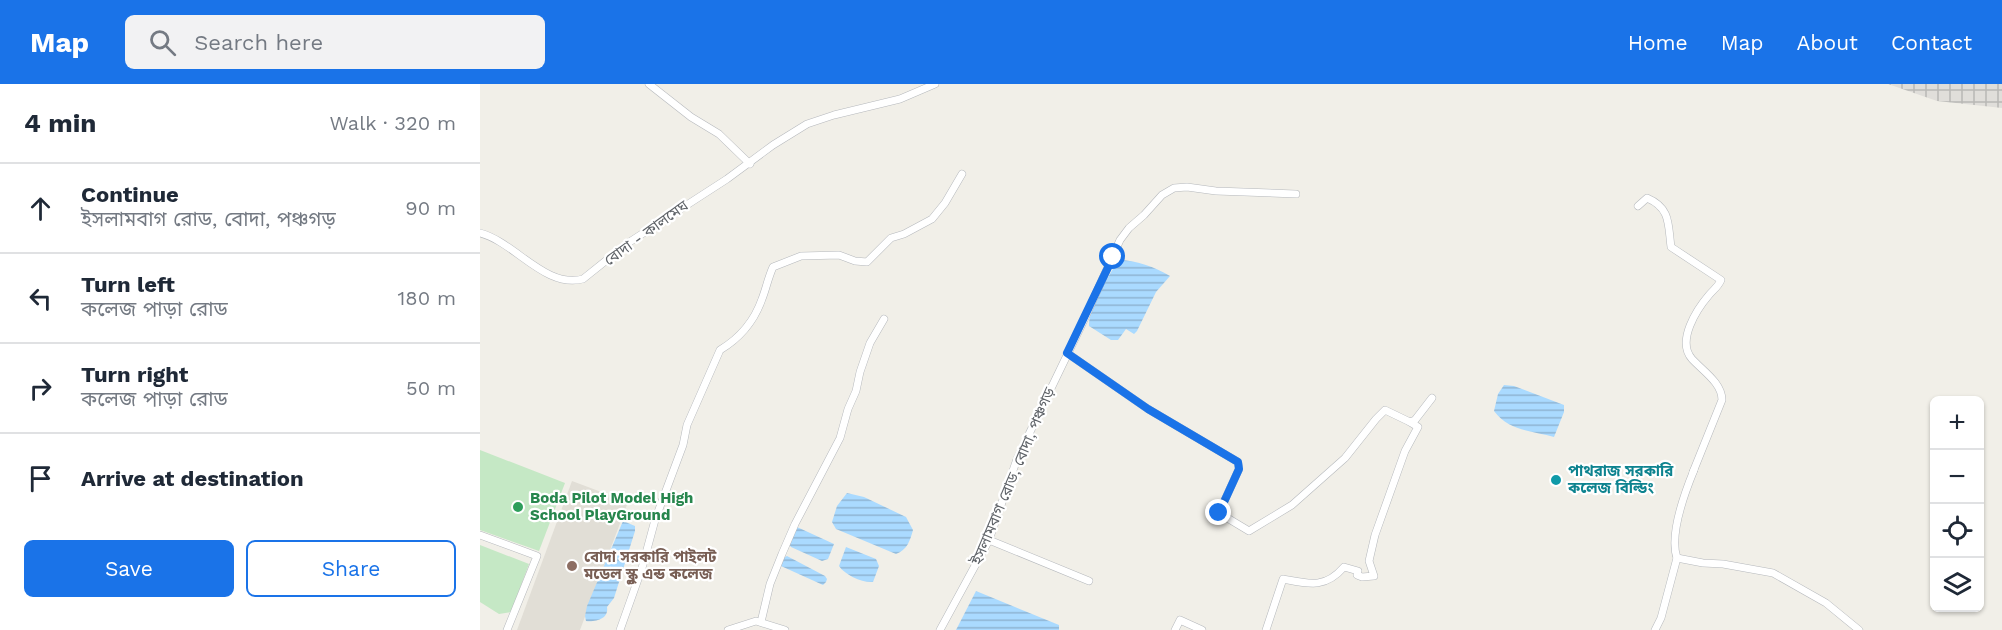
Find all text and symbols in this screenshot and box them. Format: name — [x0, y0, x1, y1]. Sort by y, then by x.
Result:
search box — [125, 15, 545, 69]
text: Map — [30, 26, 89, 59]
icon: search — [146, 26, 179, 59]
text: Search here — [194, 30, 323, 55]
text: Home — [1628, 30, 1688, 55]
text: Map — [1721, 30, 1764, 55]
text: About — [1797, 30, 1858, 55]
text: Contact — [1891, 30, 1972, 55]
text: 4 min — [24, 108, 96, 138]
text: Walk · 320 m — [329, 111, 456, 135]
text: Continue — [81, 182, 179, 207]
icon: ahead — [24, 192, 57, 225]
text: 90 m — [405, 196, 456, 220]
street label: বোদা - কালমেঘ — [600, 196, 692, 270]
text: ইসলামবাগ রোড, বোদা, পঞ্চগড় — [81, 207, 336, 231]
route start — [1099, 243, 1125, 269]
text: Turn left — [81, 272, 175, 297]
icon: left — [24, 282, 57, 315]
text: 180 m — [398, 286, 456, 310]
text: কলেজ পাড়া রোড — [81, 297, 228, 321]
text: Turn right — [81, 362, 188, 387]
icon: right — [24, 372, 57, 405]
text: 50 m — [406, 376, 456, 400]
street label: ইসলামবাগ রোড, বোদা, পঞ্চগড় — [967, 384, 1059, 568]
text: কলেজ পাড়া রোড — [81, 387, 228, 411]
map controls — [1930, 396, 1984, 612]
button: + — [1930, 396, 1984, 450]
button: − — [1930, 450, 1984, 504]
icon: arrive — [24, 462, 57, 495]
place label: পাথরাজ সরকারি কলেজ বিল্ডিং — [1567, 462, 1674, 497]
text: Arrive at destination — [81, 466, 304, 491]
marker: পাথরাজ সরকারি কলেজ বিল্ডিং — [1549, 473, 1563, 487]
place label: Boda Pilot Model High School PlayGround — [530, 489, 693, 524]
route end — [1205, 499, 1231, 525]
marker: Boda Pilot Model High School PlayGround — [511, 500, 525, 514]
button: locate — [1930, 504, 1984, 558]
button: Save — [24, 540, 234, 597]
button: Share — [246, 540, 456, 597]
place label: বোদা সরকারি পাইলট মডেল স্কুল এন্ড কলেজ — [583, 548, 717, 585]
button: layers — [1930, 558, 1984, 612]
marker: বোদা সরকারি পাইলট মডেল স্কুল এন্ড কলেজ — [565, 559, 579, 573]

